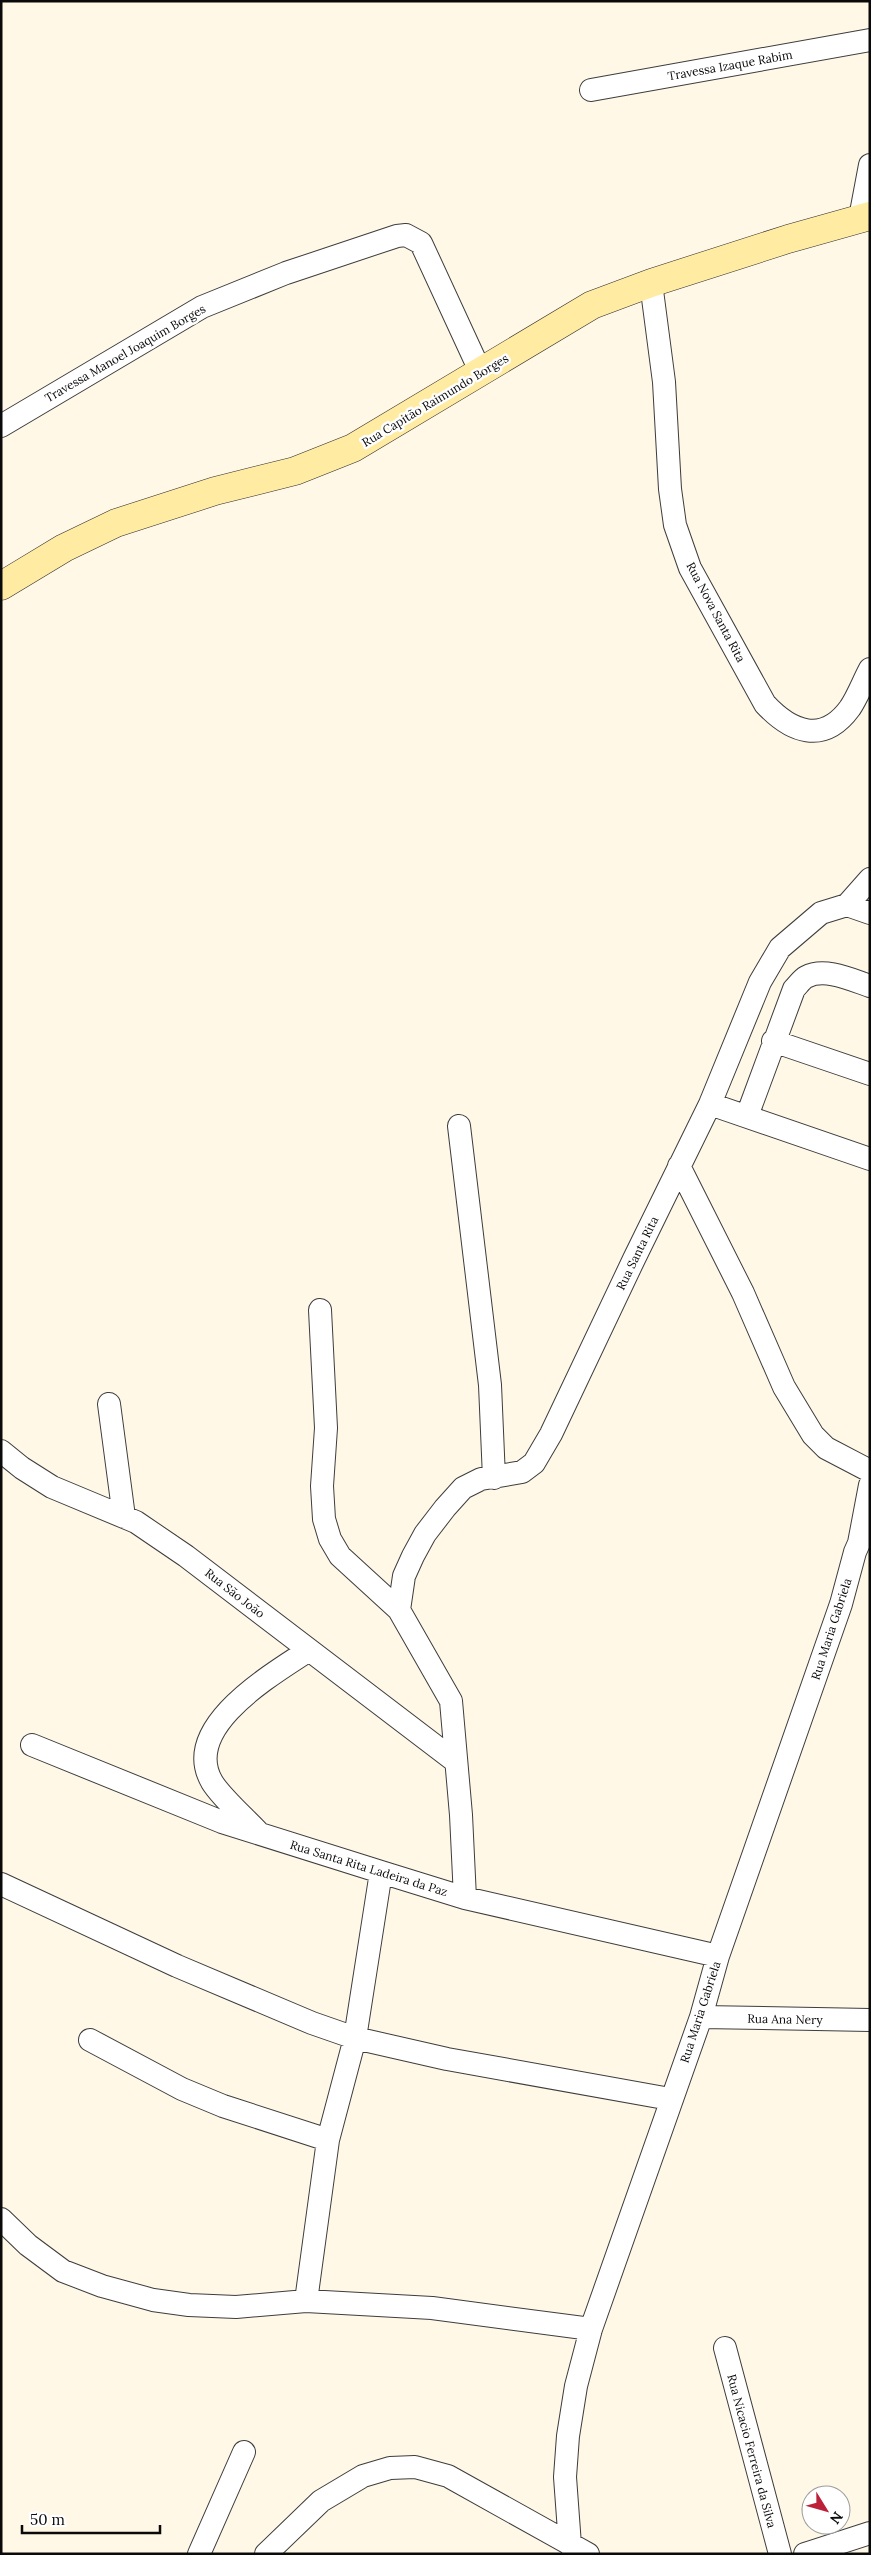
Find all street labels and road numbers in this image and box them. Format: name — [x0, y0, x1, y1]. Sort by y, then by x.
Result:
street label: Travessa Izaque Rabim — [666, 47, 794, 83]
street label: Travessa Manoel Joaquim Borges — [42, 300, 208, 405]
street label: Rua Capitão Raimundo Borges — [359, 350, 511, 450]
street label: Rua Nova Santa Rita — [683, 559, 749, 665]
street label: Rua Santa Rita — [613, 1214, 661, 1292]
street label: Rua São João — [202, 1565, 268, 1621]
street label: Rua Maria Gabriela — [807, 1576, 855, 1682]
street label: Rua Santa Rita Ladeira da Paz — [288, 1837, 450, 1899]
street label: Rua Maria Gabriela — [676, 1959, 724, 2065]
street label: Rua Ana Nery — [747, 2011, 824, 2027]
street label: Rua Nicacio Ferreira da Silva — [724, 2372, 780, 2530]

